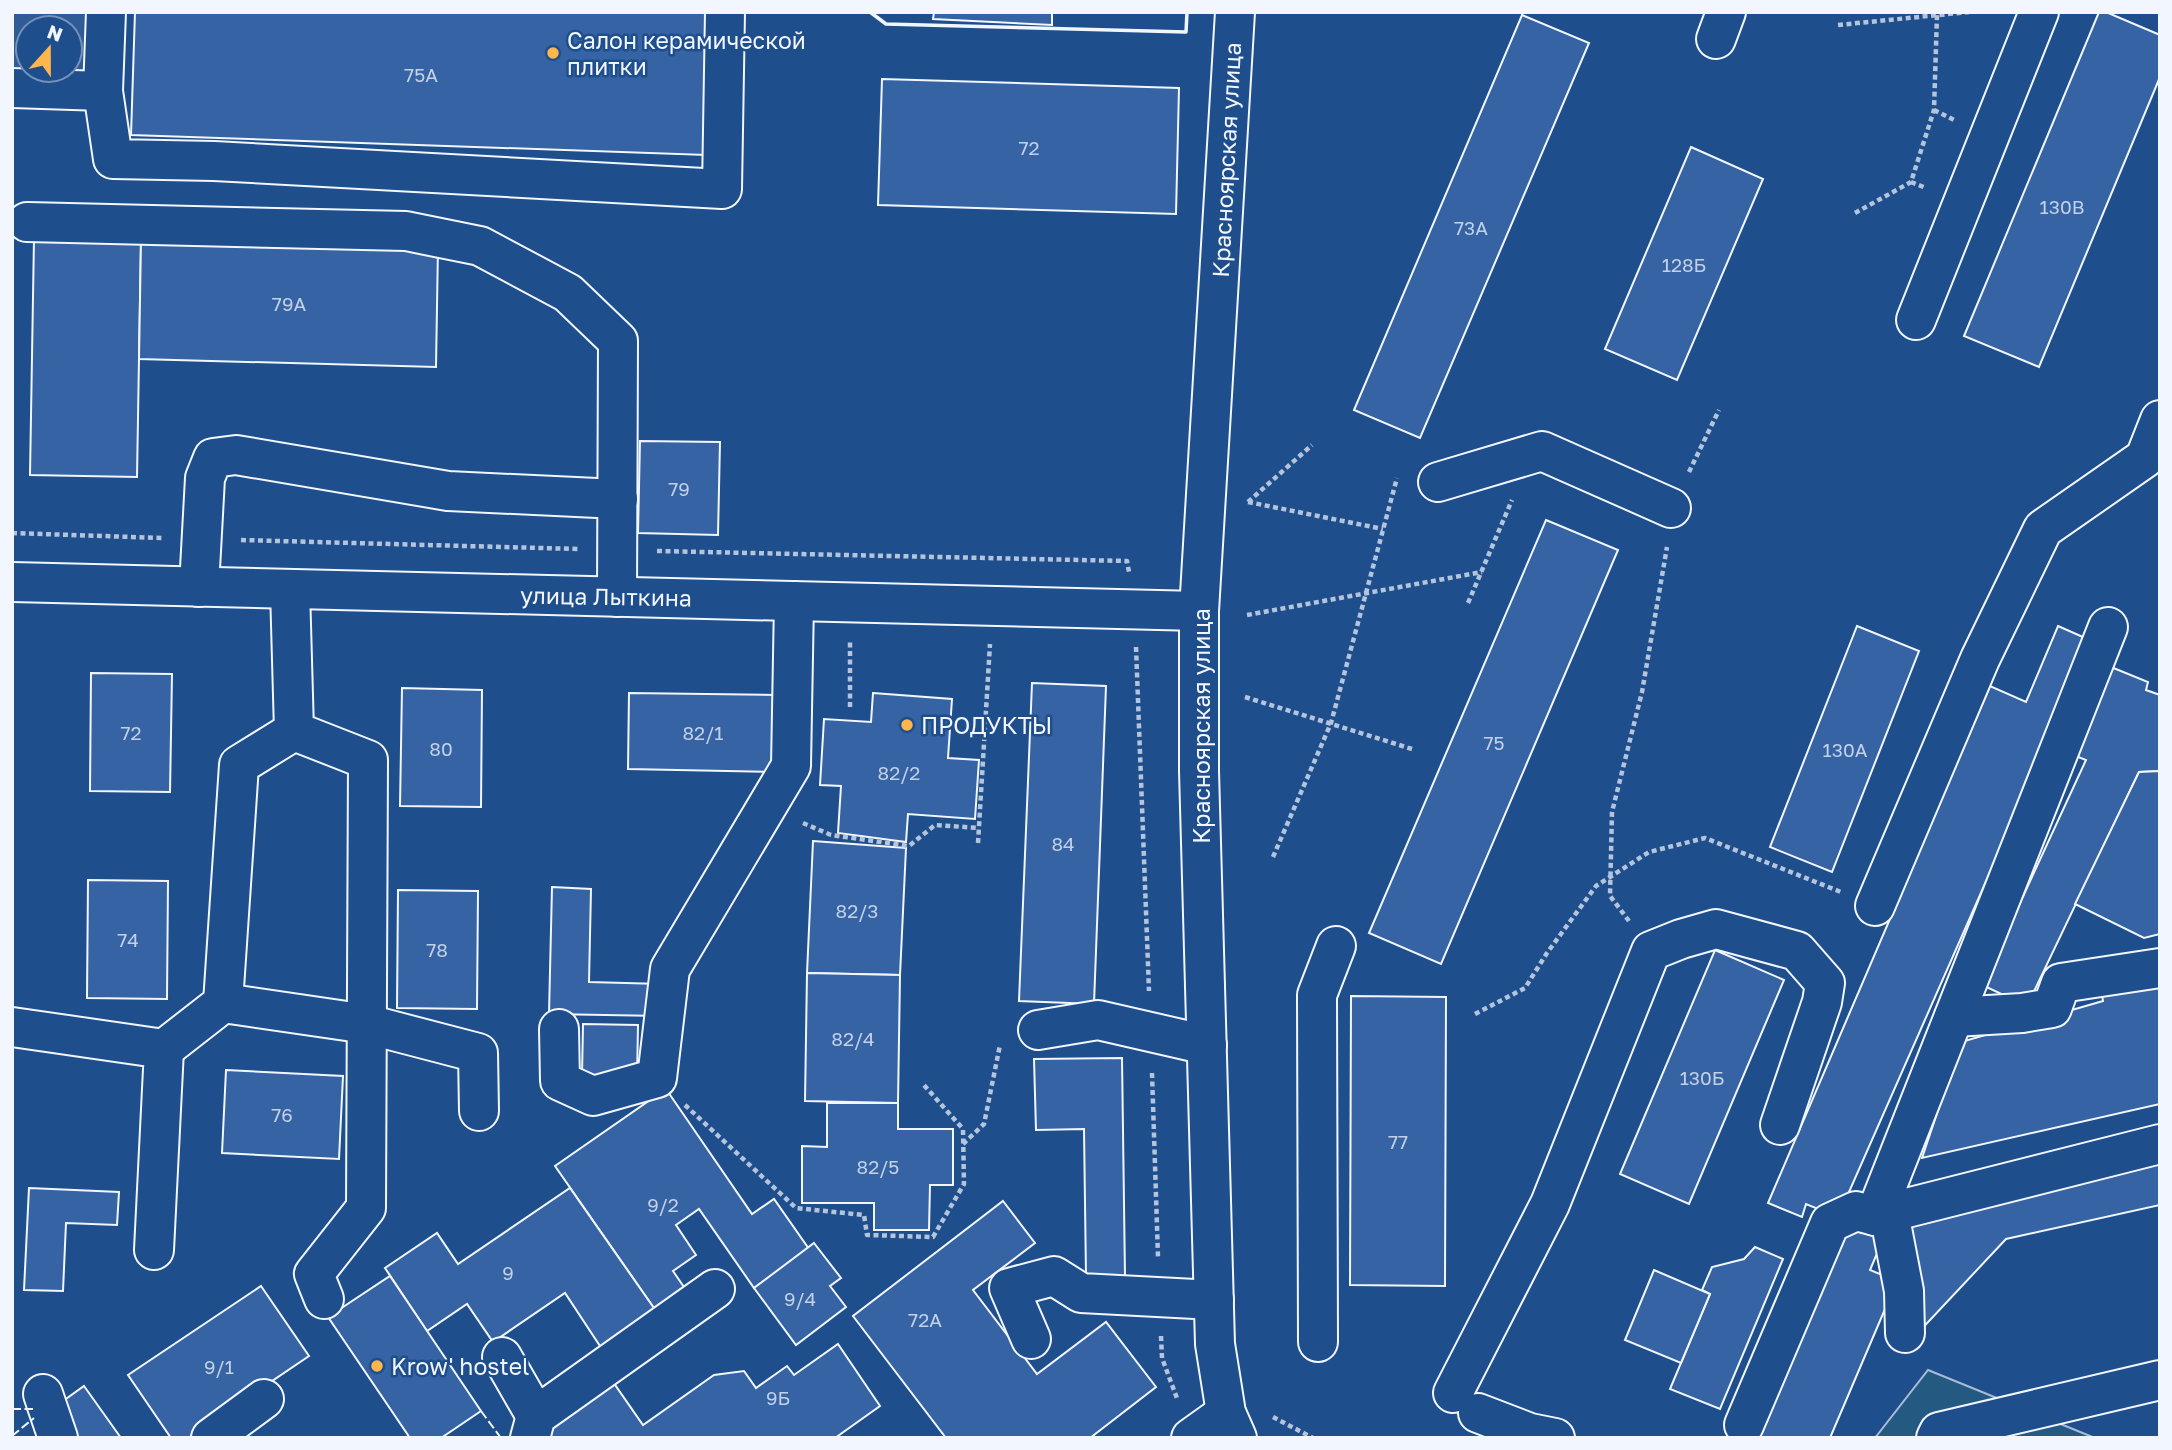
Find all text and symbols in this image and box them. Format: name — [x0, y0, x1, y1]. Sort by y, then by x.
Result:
north arrow — [14, 14, 84, 84]
text: N — [44, 19, 66, 46]
place label: Салон керамической плитки — [567, 26, 806, 80]
street label: Красноярская улица — [1206, 42, 1246, 278]
marker: Салон керамической плитки — [545, 45, 561, 61]
house number: 75А — [404, 63, 438, 86]
house number: 72 — [1018, 136, 1040, 159]
house number: 130В — [2040, 195, 2084, 218]
house number: 73А — [1454, 216, 1488, 239]
house number: 128Б — [1662, 253, 1706, 276]
house number: 79А — [272, 292, 306, 315]
house number: 79 — [668, 477, 690, 500]
street label: улица Лыткина — [520, 581, 692, 611]
street label: Красноярская улица — [1187, 608, 1215, 844]
place label: ПРОДУКТЫ — [921, 711, 1052, 739]
marker: ПРОДУКТЫ — [899, 717, 915, 733]
house number: 72 — [120, 721, 142, 744]
house number: 82/1 — [683, 721, 723, 744]
house number: 75 — [1483, 731, 1505, 754]
house number: 80 — [429, 737, 453, 760]
house number: 130А — [1823, 738, 1868, 761]
house number: 82/2 — [878, 761, 920, 784]
house number: 84 — [1051, 832, 1075, 855]
house number: 82/3 — [836, 899, 878, 922]
house number: 74 — [117, 928, 139, 951]
house number: 78 — [426, 938, 448, 961]
house number: 82/4 — [831, 1027, 875, 1050]
house number: 130Б — [1680, 1066, 1724, 1089]
house number: 76 — [271, 1103, 293, 1126]
house number: 77 — [1388, 1130, 1408, 1153]
house number: 82/5 — [857, 1155, 899, 1178]
house number: 9/2 — [647, 1193, 679, 1216]
house number: 9 — [502, 1261, 514, 1284]
house number: 9/4 — [784, 1287, 816, 1310]
house number: 72А — [908, 1308, 942, 1331]
place label: Krow' hostel — [391, 1352, 529, 1380]
house number: 9/1 — [204, 1355, 234, 1378]
marker: Krow' hostel — [369, 1358, 385, 1374]
house number: 9Б — [766, 1386, 790, 1409]

